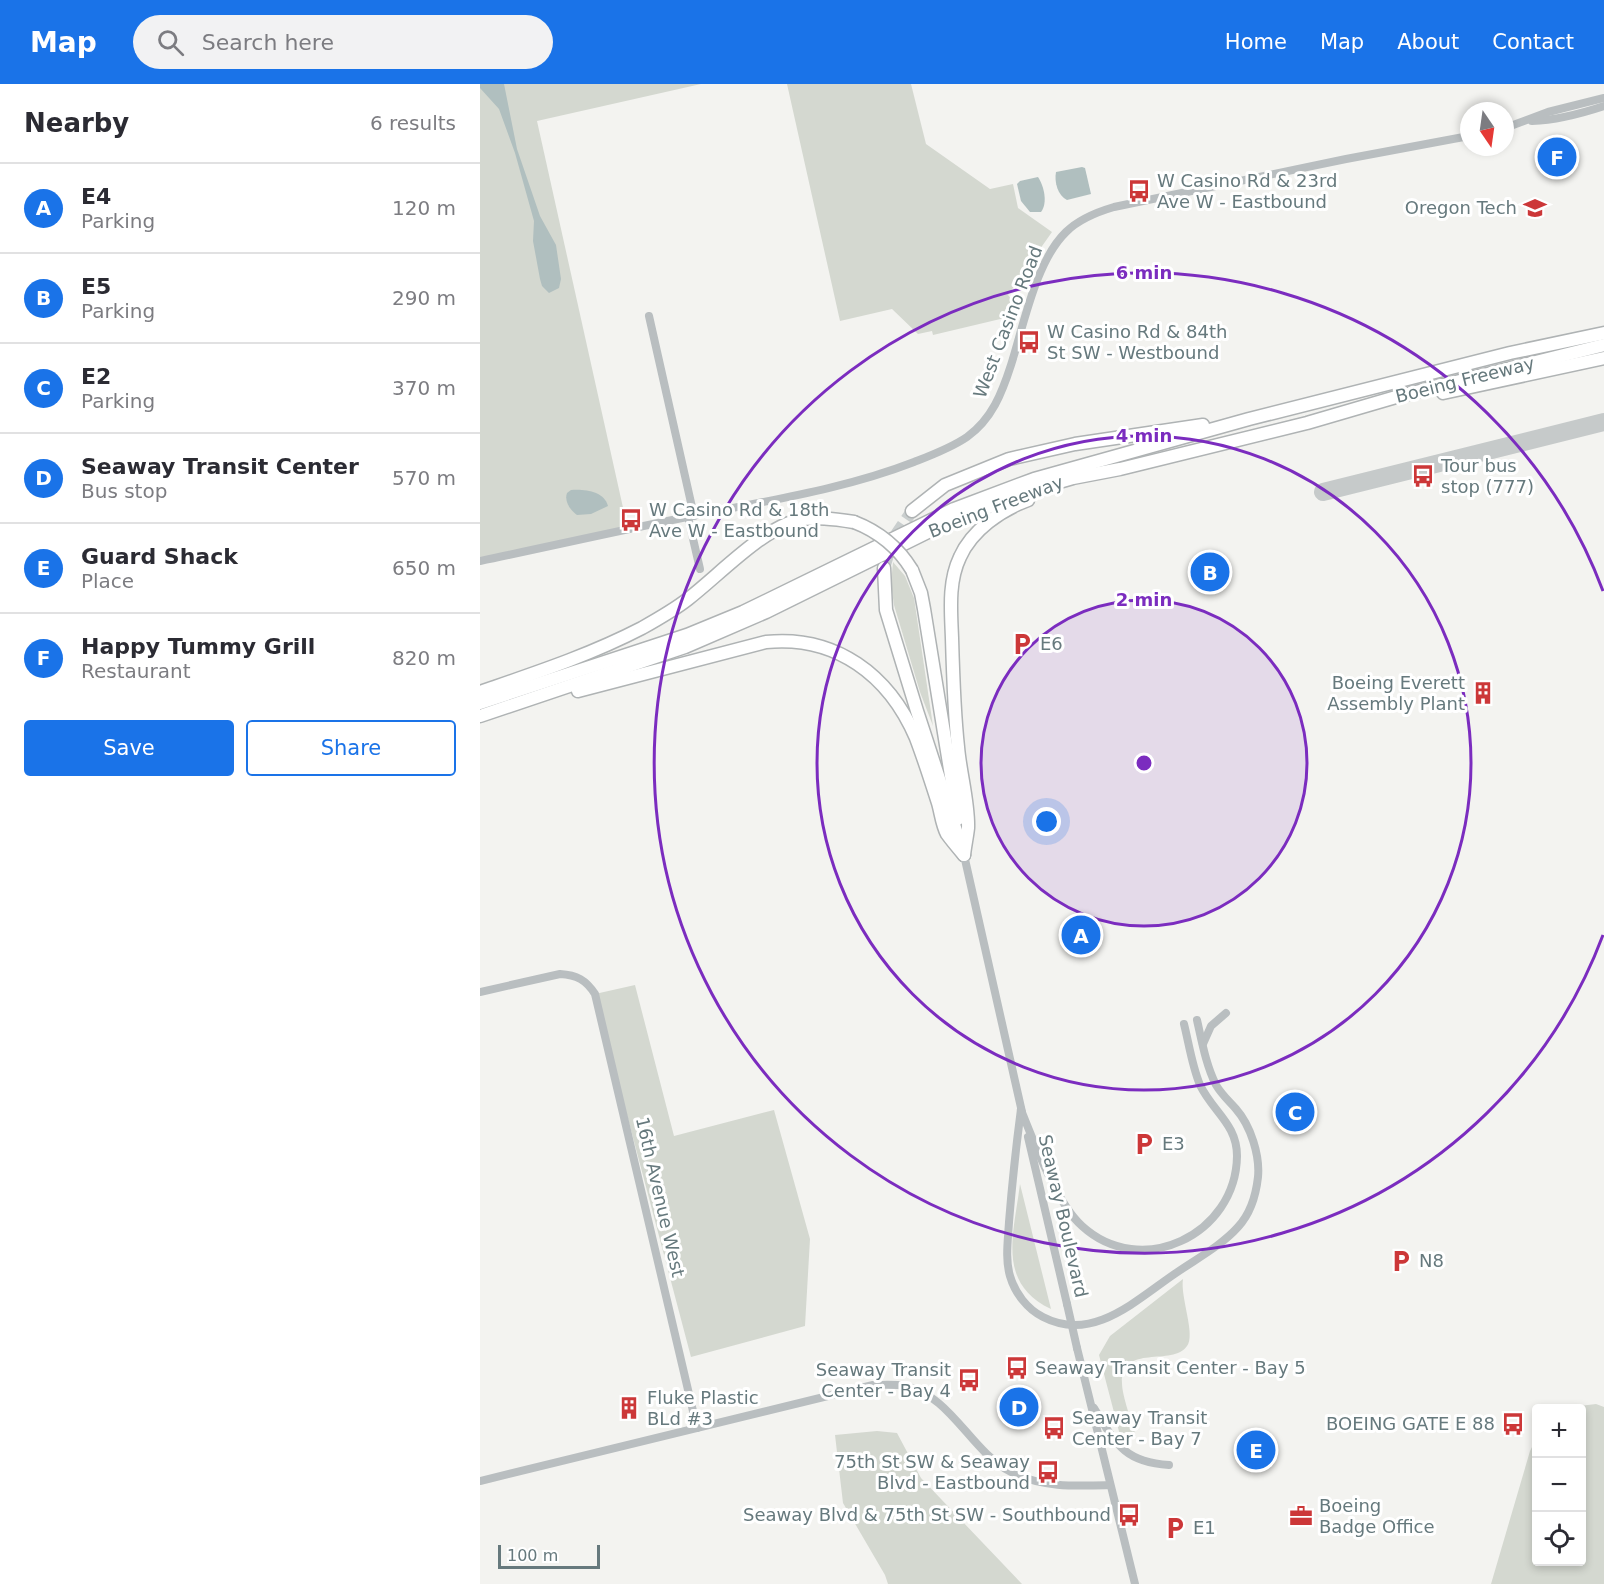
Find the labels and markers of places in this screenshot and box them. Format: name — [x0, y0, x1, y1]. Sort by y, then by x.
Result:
pin: F — [1538, 134, 1576, 180]
place label: W Casino Rd & 23rd Ave W - Eastbound — [1157, 170, 1337, 212]
bus stop icon: W Casino Rd & 23rd Ave W - Eastbound — [1126, 178, 1152, 204]
school or university icon: Oregon Tech — [1522, 195, 1548, 221]
place label: Oregon Tech — [1405, 197, 1517, 218]
place label: W Casino Rd & 84th St SW - Westbound — [1047, 321, 1227, 363]
bus stop icon: W Casino Rd & 84th St SW - Westbound — [1016, 329, 1042, 355]
place label: Tour bus stop (777) — [1440, 455, 1534, 497]
bus stop icon: Tour bus stop (777) — [1410, 463, 1436, 489]
place label: W Casino Rd & 18th Ave W - Eastbound — [649, 499, 829, 541]
bus stop icon: W Casino Rd & 18th Ave W - Eastbound — [618, 507, 644, 533]
pin: B — [1190, 550, 1230, 594]
parking icon: E6 — [1009, 631, 1035, 657]
place label: E6 — [1040, 633, 1063, 654]
place label: Boeing Everett Assembly Plant — [1327, 672, 1465, 714]
building icon: Boeing Everett Assembly Plant — [1470, 680, 1496, 706]
centre of rings — [1134, 753, 1154, 773]
pin: A — [1062, 912, 1100, 958]
pin: C — [1276, 1090, 1314, 1134]
parking icon: E3 — [1131, 1131, 1157, 1157]
place label: E3 — [1162, 1133, 1185, 1154]
parking icon: N8 — [1388, 1248, 1414, 1274]
place label: N8 — [1419, 1250, 1444, 1271]
bus stop icon: Seaway Transit Center - Bay 5 — [1004, 1355, 1030, 1381]
place label: Seaway Transit Center - Bay 5 — [1035, 1357, 1306, 1378]
place label: Seaway Transit Center - Bay 4 — [816, 1359, 951, 1401]
bus stop icon: Seaway Transit Center - Bay 4 — [956, 1367, 982, 1393]
pin: D — [1000, 1384, 1038, 1430]
place label: Fluke Plastic BLd #3 — [647, 1387, 759, 1429]
building icon: Fluke Plastic BLd #3 — [616, 1395, 642, 1421]
place label: Seaway Transit Center - Bay 7 — [1072, 1407, 1207, 1449]
bus stop icon: BOEING GATE E 88 — [1500, 1411, 1526, 1437]
place label: BOEING GATE E 88 — [1326, 1413, 1495, 1434]
bus stop icon: Seaway Transit Center - Bay 7 — [1041, 1415, 1067, 1441]
pin: E — [1236, 1428, 1276, 1472]
place label: 75th St SW & Seaway Blvd - Eastbound — [834, 1451, 1030, 1493]
bus stop icon: 75th St SW & Seaway Blvd - Eastbound — [1035, 1459, 1061, 1485]
place label: Boeing Badge Office — [1319, 1495, 1435, 1537]
bus stop icon: Seaway Blvd & 75th St SW - Southbound — [1116, 1502, 1142, 1528]
office icon: Boeing Badge Office — [1288, 1503, 1314, 1529]
place label: Seaway Blvd & 75th St SW - Southbound — [743, 1504, 1111, 1525]
parking icon: E1 — [1162, 1515, 1188, 1541]
place label: E1 — [1193, 1517, 1216, 1538]

